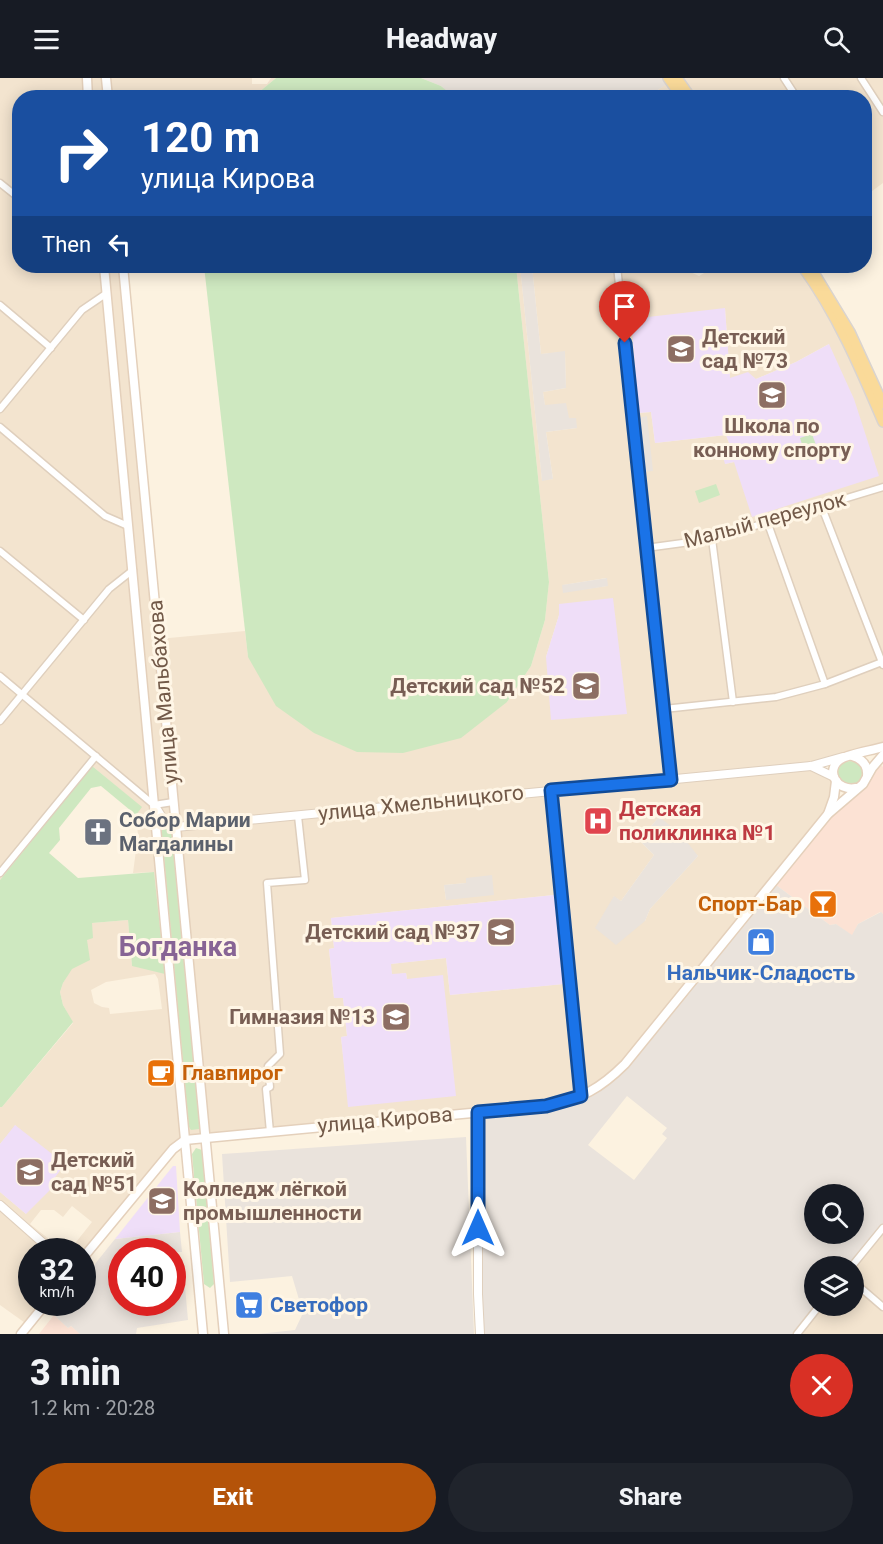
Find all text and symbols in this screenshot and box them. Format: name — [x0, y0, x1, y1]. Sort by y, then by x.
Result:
icon: menu — [30, 23, 63, 56]
text: Headway — [386, 23, 497, 55]
icon: search — [820, 23, 853, 56]
text: 120 m — [141, 113, 260, 162]
icon: right — [42, 114, 120, 192]
text: улица Кирова — [141, 163, 315, 195]
icon: left — [103, 228, 136, 261]
text: Then — [42, 232, 91, 257]
pin — [599, 281, 650, 343]
icon: arrive — [608, 290, 641, 323]
place label: Детский сад №73 — [702, 325, 788, 373]
school or university icon: Детский сад №73 — [665, 333, 697, 365]
school or university icon: Школа по конному спорту — [756, 379, 788, 411]
place label: Школа по конному спорту — [693, 414, 851, 462]
street label: Малый переулок — [681, 487, 849, 553]
street label: улица Мальбахова — [143, 599, 183, 785]
school or university icon: Детский сад №52 — [570, 670, 602, 702]
place label: Детский сад №52 — [390, 674, 565, 698]
street label: улица Хмельницкого — [317, 780, 525, 826]
place label: Детская поликлинка №1 — [619, 797, 776, 845]
hospital icon: Детская поликлинка №1 — [582, 805, 614, 837]
place label: Собор Марии Магдалины — [119, 808, 251, 856]
church icon: Собор Марии Магдалины — [82, 816, 114, 848]
bar icon: Спорт-Бар — [807, 888, 839, 920]
place label: Спорт-Бар — [698, 892, 802, 916]
school or university icon: Детский сад №37 — [485, 916, 517, 948]
place label: Детский сад №37 — [305, 920, 480, 944]
shop icon: Нальчик-Сладость — [745, 926, 777, 958]
district label: Богданка — [119, 931, 237, 963]
place label: Нальчик-Сладость — [667, 961, 855, 985]
school or university icon: Гимназия №13 — [380, 1001, 412, 1033]
place label: Гимназия №13 — [229, 1005, 375, 1029]
cafe icon: Главпирог — [145, 1057, 177, 1089]
place label: Главпирог — [182, 1061, 283, 1085]
street label: улица Кирова — [316, 1102, 454, 1138]
place label: Детский сад №51 — [51, 1148, 137, 1196]
school or university icon: Детский сад №51 — [14, 1156, 46, 1188]
place label: Колледж лёгкой промышленности — [183, 1177, 362, 1225]
map controls — [804, 1184, 864, 1316]
button: search — [804, 1184, 864, 1244]
school or university icon: Колледж лёгкой промышленности — [146, 1185, 178, 1217]
position arrow — [446, 1196, 510, 1260]
speed limit sign: 40 — [108, 1238, 186, 1316]
text: 32 — [40, 1252, 74, 1287]
button: layers — [804, 1256, 864, 1316]
text: km/h — [39, 1283, 75, 1301]
supermarket icon: Светофор — [233, 1289, 265, 1321]
place label: Светофор — [270, 1293, 368, 1317]
text: 3 min — [30, 1352, 121, 1394]
button: close — [790, 1354, 853, 1417]
text: 1.2 km · 20:28 — [30, 1396, 155, 1420]
button: Exit — [30, 1463, 436, 1532]
button: Share — [448, 1463, 853, 1532]

